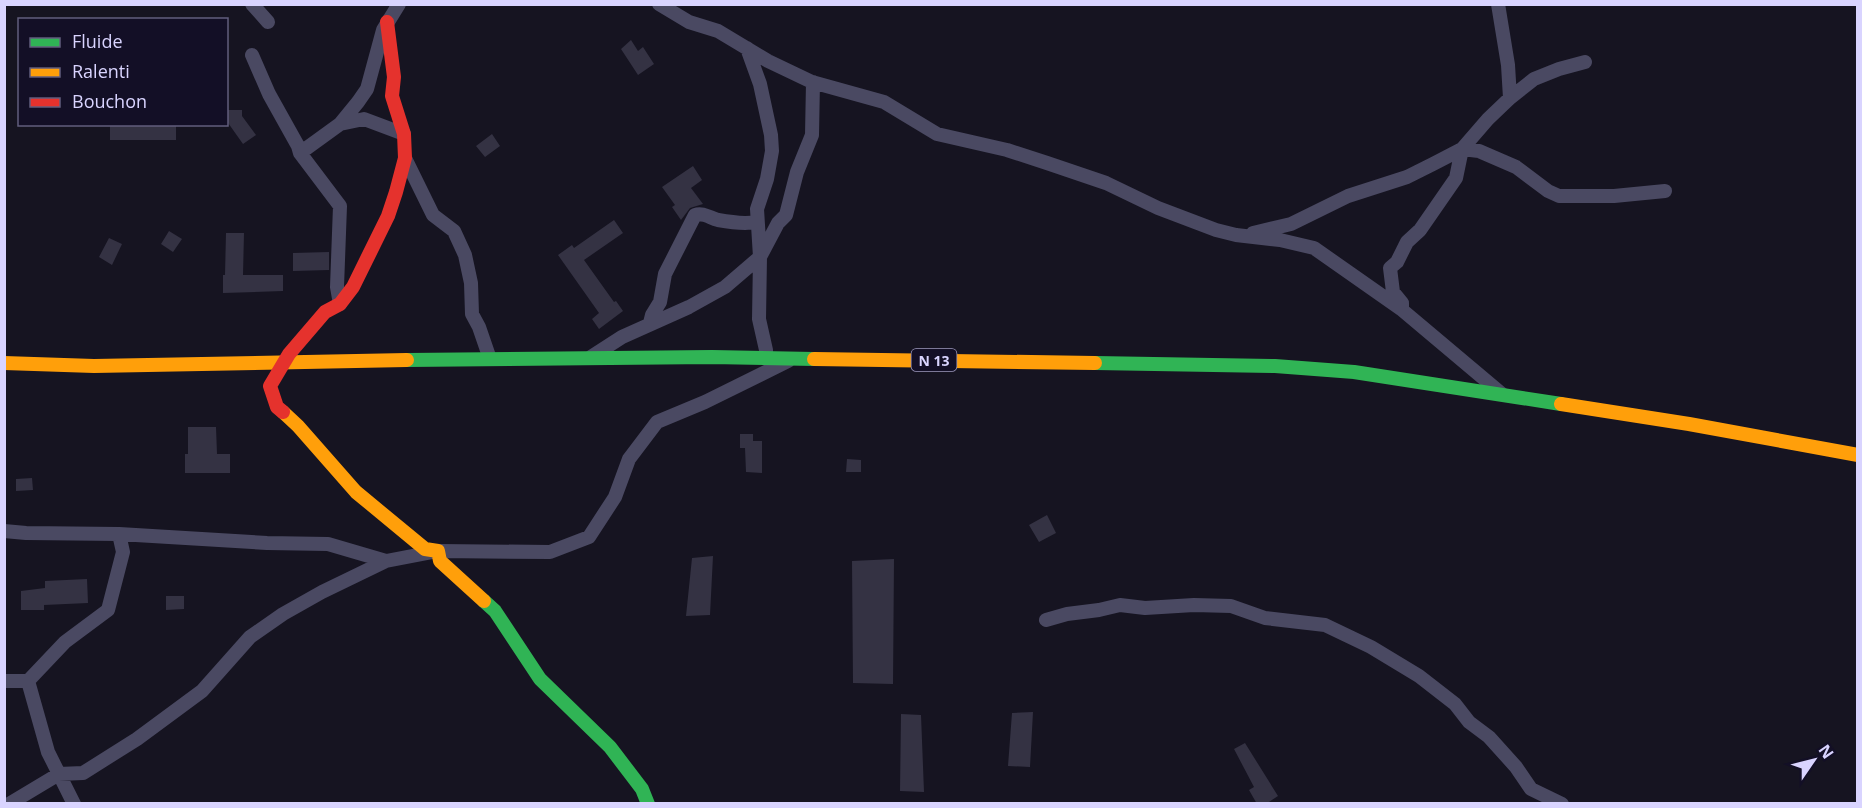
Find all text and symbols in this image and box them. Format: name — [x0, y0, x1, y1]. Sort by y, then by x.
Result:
legend — [18, 18, 228, 126]
text: Fluide — [72, 29, 123, 53]
text: Ralenti — [72, 59, 130, 83]
text: Bouchon — [72, 89, 147, 113]
road number: N 13 — [912, 349, 956, 371]
north arrow — [1784, 730, 1844, 790]
text: N — [1814, 740, 1839, 763]

